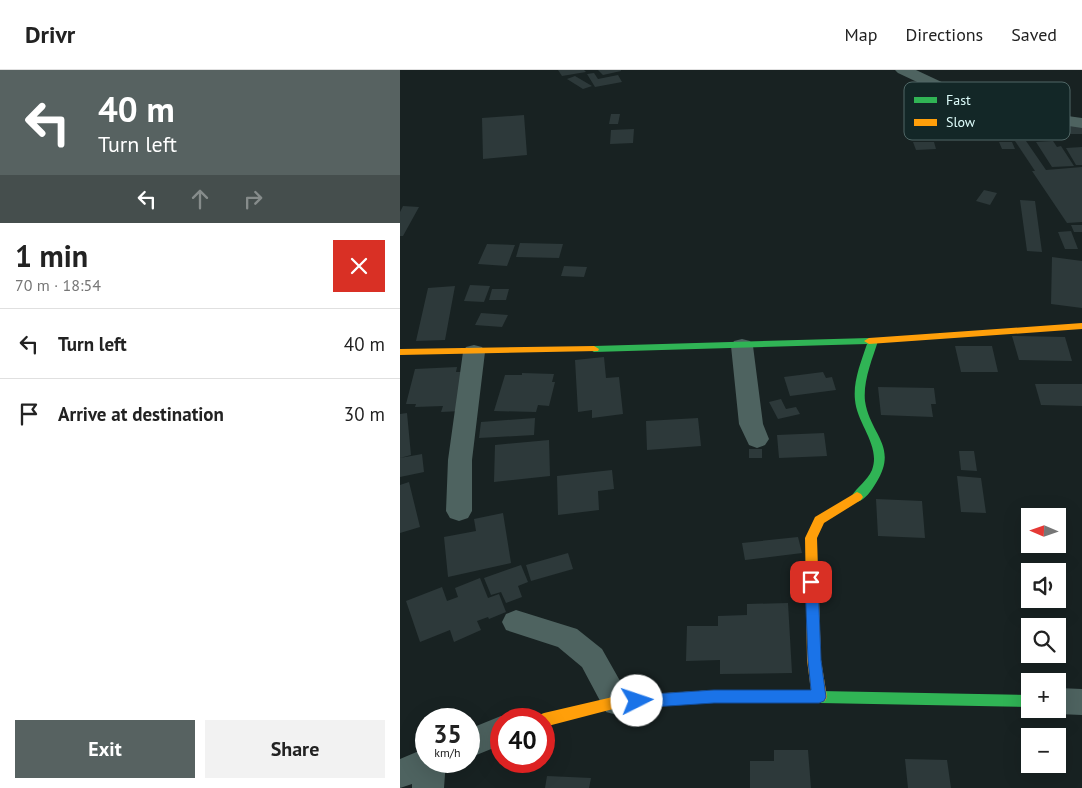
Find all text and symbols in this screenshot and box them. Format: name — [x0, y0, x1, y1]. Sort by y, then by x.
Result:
text: Drivr — [25, 19, 75, 50]
text: Map — [845, 23, 877, 46]
text: Directions — [905, 23, 983, 46]
text: Saved — [1011, 23, 1057, 46]
legend — [904, 82, 1070, 140]
text: 40 m — [98, 86, 175, 132]
icon: left — [15, 90, 80, 155]
text: Fast — [946, 91, 971, 109]
text: Slow — [946, 113, 976, 131]
text: Turn left — [98, 130, 177, 158]
icon: left — [133, 185, 161, 213]
icon: ahead — [186, 185, 214, 213]
icon: right — [239, 185, 267, 213]
text: 1 min — [15, 236, 88, 275]
button: close — [333, 240, 385, 292]
text: 70 m · 18:54 — [15, 275, 101, 295]
icon: left — [15, 330, 43, 358]
text: Turn left — [58, 332, 127, 356]
text: 40 m — [344, 332, 385, 356]
icon: arrive — [15, 400, 43, 428]
text: Arrive at destination — [58, 402, 224, 426]
text: 30 m — [344, 402, 385, 426]
north arrow — [1021, 508, 1066, 552]
map controls — [1021, 508, 1066, 773]
pin — [790, 561, 832, 603]
button: sound — [1021, 563, 1066, 608]
icon: arrive — [797, 568, 825, 596]
button: search — [1021, 618, 1066, 663]
button: + — [1021, 673, 1066, 718]
position arrow — [610, 674, 662, 726]
speed limit sign: 40 — [490, 708, 555, 773]
text: 35 — [433, 718, 462, 750]
button: Exit — [15, 720, 195, 778]
button: Share — [205, 720, 385, 778]
button: − — [1021, 728, 1066, 773]
text: km/h — [434, 745, 461, 760]

